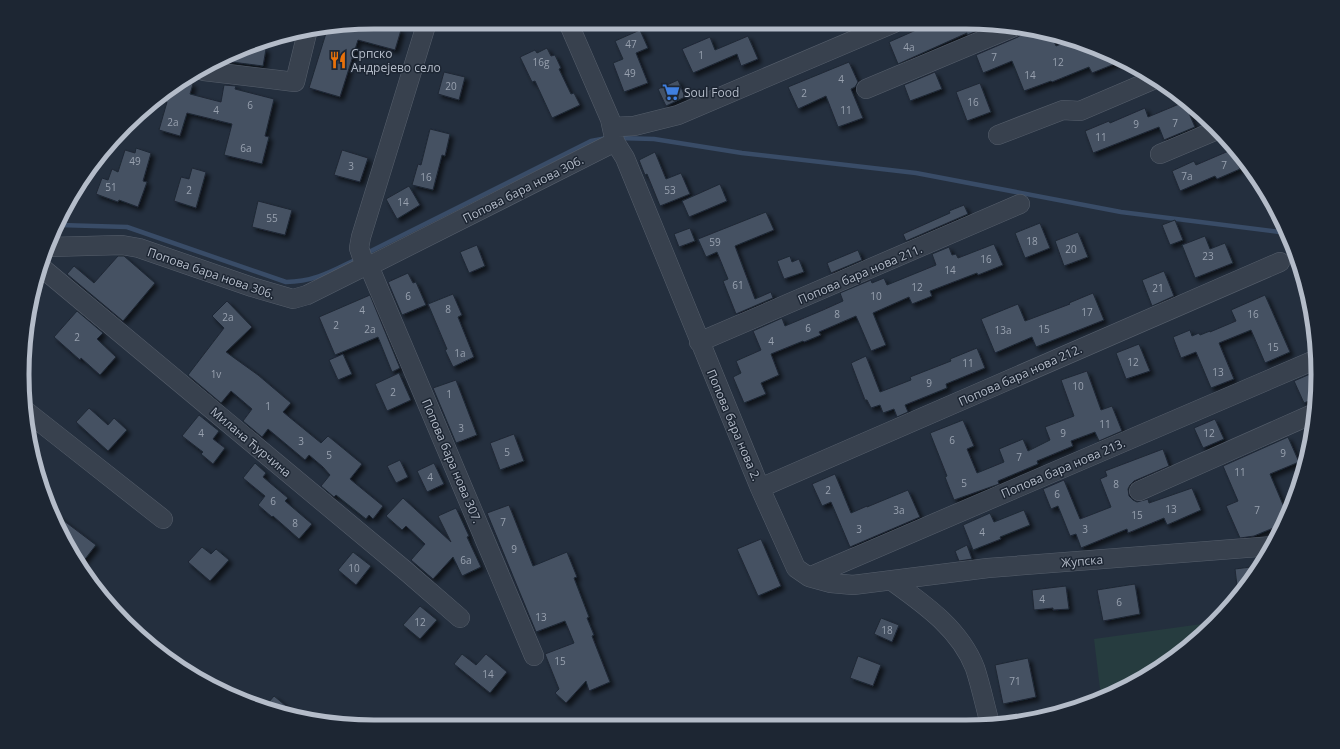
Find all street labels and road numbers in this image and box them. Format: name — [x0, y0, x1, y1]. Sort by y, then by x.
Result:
street label: Попова бара нова 306. — [460, 151, 586, 227]
street label: Попова бара нова 211. — [795, 240, 925, 308]
street label: Попова бара нова 306. — [145, 243, 277, 303]
street label: Попова бара нова 212. — [956, 340, 1084, 410]
street label: Попова бара нова 2. — [703, 367, 765, 483]
street label: Попова бара нова 307. — [418, 396, 486, 526]
street label: Милана Ћурчина — [207, 403, 295, 481]
street label: Попова бара нова 213. — [998, 434, 1128, 502]
street label: Жупска — [1060, 551, 1104, 571]

